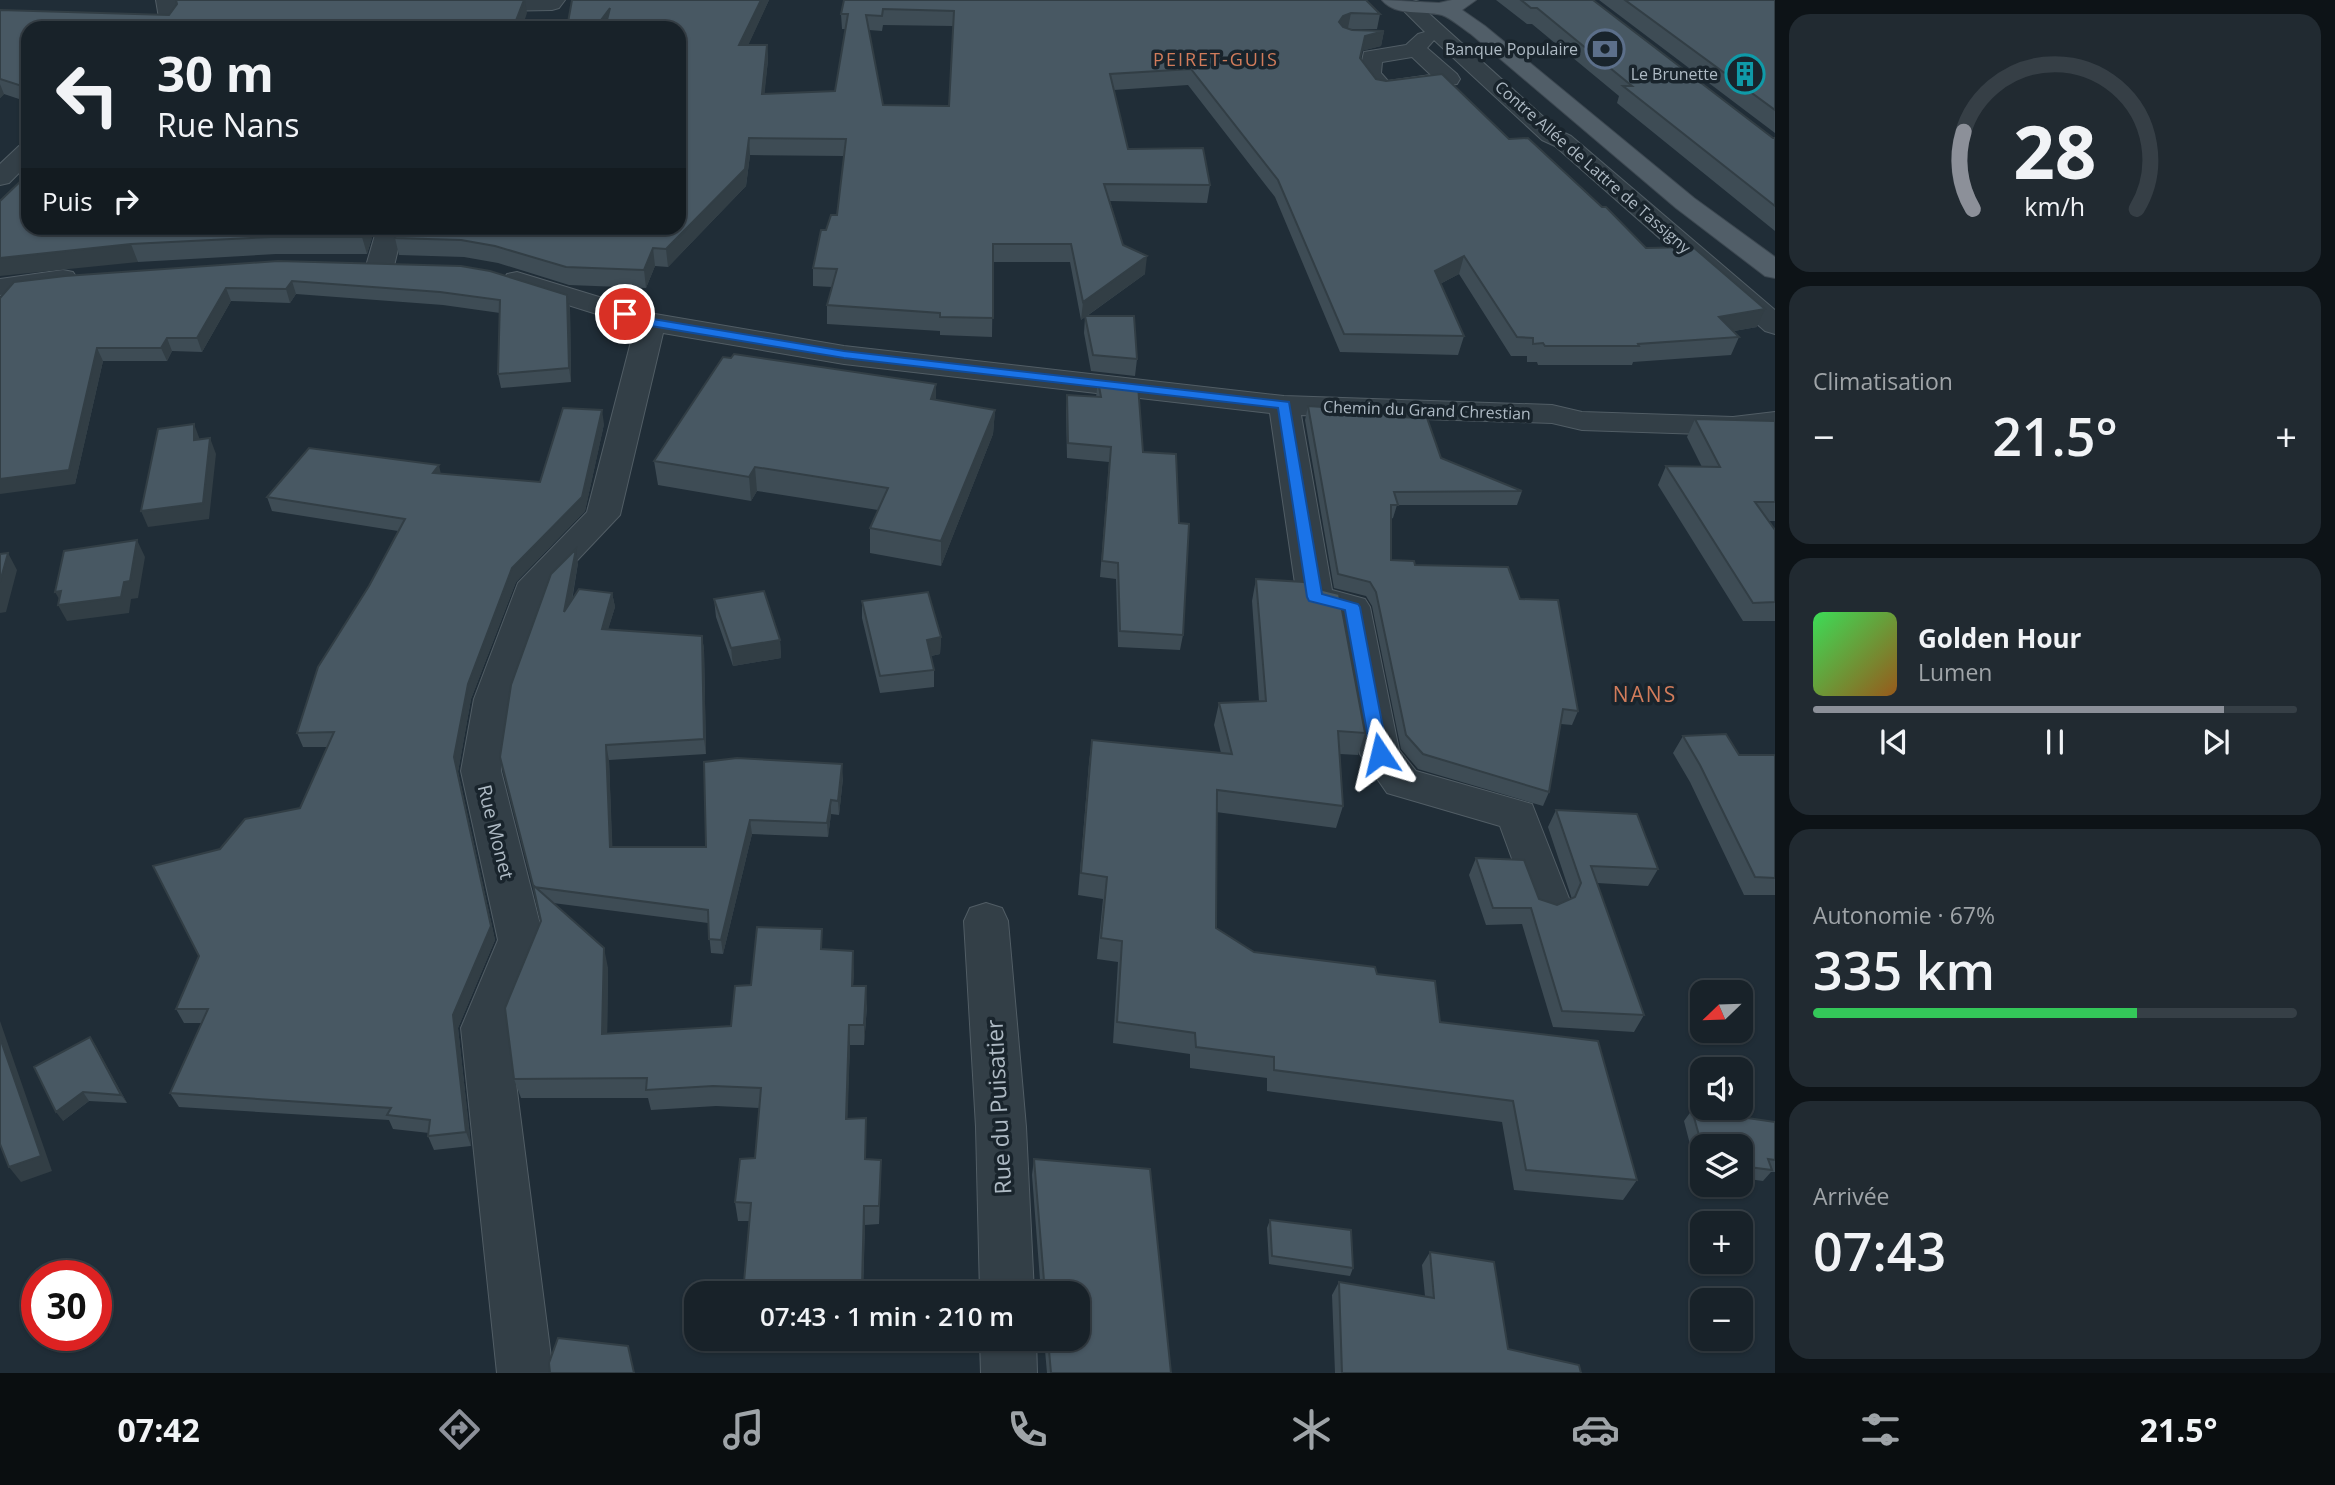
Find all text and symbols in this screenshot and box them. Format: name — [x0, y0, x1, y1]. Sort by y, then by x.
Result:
bank icon: Banque Populaire — [1584, 28, 1626, 70]
place label: Banque Populaire — [1445, 38, 1578, 60]
text: 30 m — [157, 40, 274, 106]
district label: PEIRET-GUIS — [1153, 47, 1279, 71]
icon: left — [42, 49, 133, 140]
building icon: Le Brunette — [1724, 53, 1766, 95]
place label: Le Brunette — [1631, 63, 1718, 85]
street label: Contre Allée de Lattre de Tassigny — [1490, 76, 1696, 259]
text: 28 — [2013, 101, 2097, 200]
text: Rue Nans — [157, 103, 299, 146]
icon: right — [107, 182, 145, 220]
text: Puis — [42, 183, 93, 219]
text: km/h — [2025, 189, 2085, 223]
pin — [595, 284, 655, 344]
icon: arrive — [606, 295, 644, 333]
text: Climatisation — [1813, 365, 1953, 397]
street label: Chemin du Grand Chrestian — [1323, 395, 1531, 425]
text: 21.5° — [1992, 400, 2118, 471]
text: − — [1813, 410, 1835, 462]
text: + — [2275, 410, 2297, 462]
text: Golden Hour — [1918, 620, 2081, 656]
text: Lumen — [1918, 656, 1992, 688]
district label: NANS — [1613, 680, 1677, 708]
position arrow — [1343, 717, 1417, 791]
icon: previous — [1875, 723, 1913, 761]
icon: pause — [2036, 723, 2074, 761]
icon: next — [2197, 723, 2235, 761]
street label: Rue Monet — [472, 782, 520, 882]
text: Autonomie · 67% — [1813, 899, 1995, 931]
text: 335 km — [1813, 934, 1995, 1005]
north arrow — [1690, 980, 1754, 1043]
map controls — [1690, 980, 1753, 1351]
street label: Rue du Puisatier — [977, 1018, 1019, 1195]
button: sound — [1690, 1057, 1753, 1120]
button: layers — [1690, 1134, 1753, 1197]
text: Arrivée — [1813, 1180, 1889, 1212]
button: + — [1690, 1211, 1753, 1274]
text: 07:43 — [1813, 1215, 1946, 1286]
speed limit sign: 30 — [21, 1260, 112, 1351]
button: − — [1690, 1288, 1753, 1351]
text: 07:43 · 1 min · 210 m — [760, 1298, 1014, 1334]
icon: directions — [435, 1405, 484, 1454]
icon: music — [719, 1405, 768, 1454]
icon: phone — [1003, 1405, 1052, 1454]
icon: climate — [1287, 1405, 1336, 1454]
icon: car — [1571, 1405, 1620, 1454]
icon: filters — [1856, 1405, 1905, 1454]
text: 07:42 — [118, 1408, 200, 1451]
text: 21.5° — [2140, 1408, 2217, 1451]

